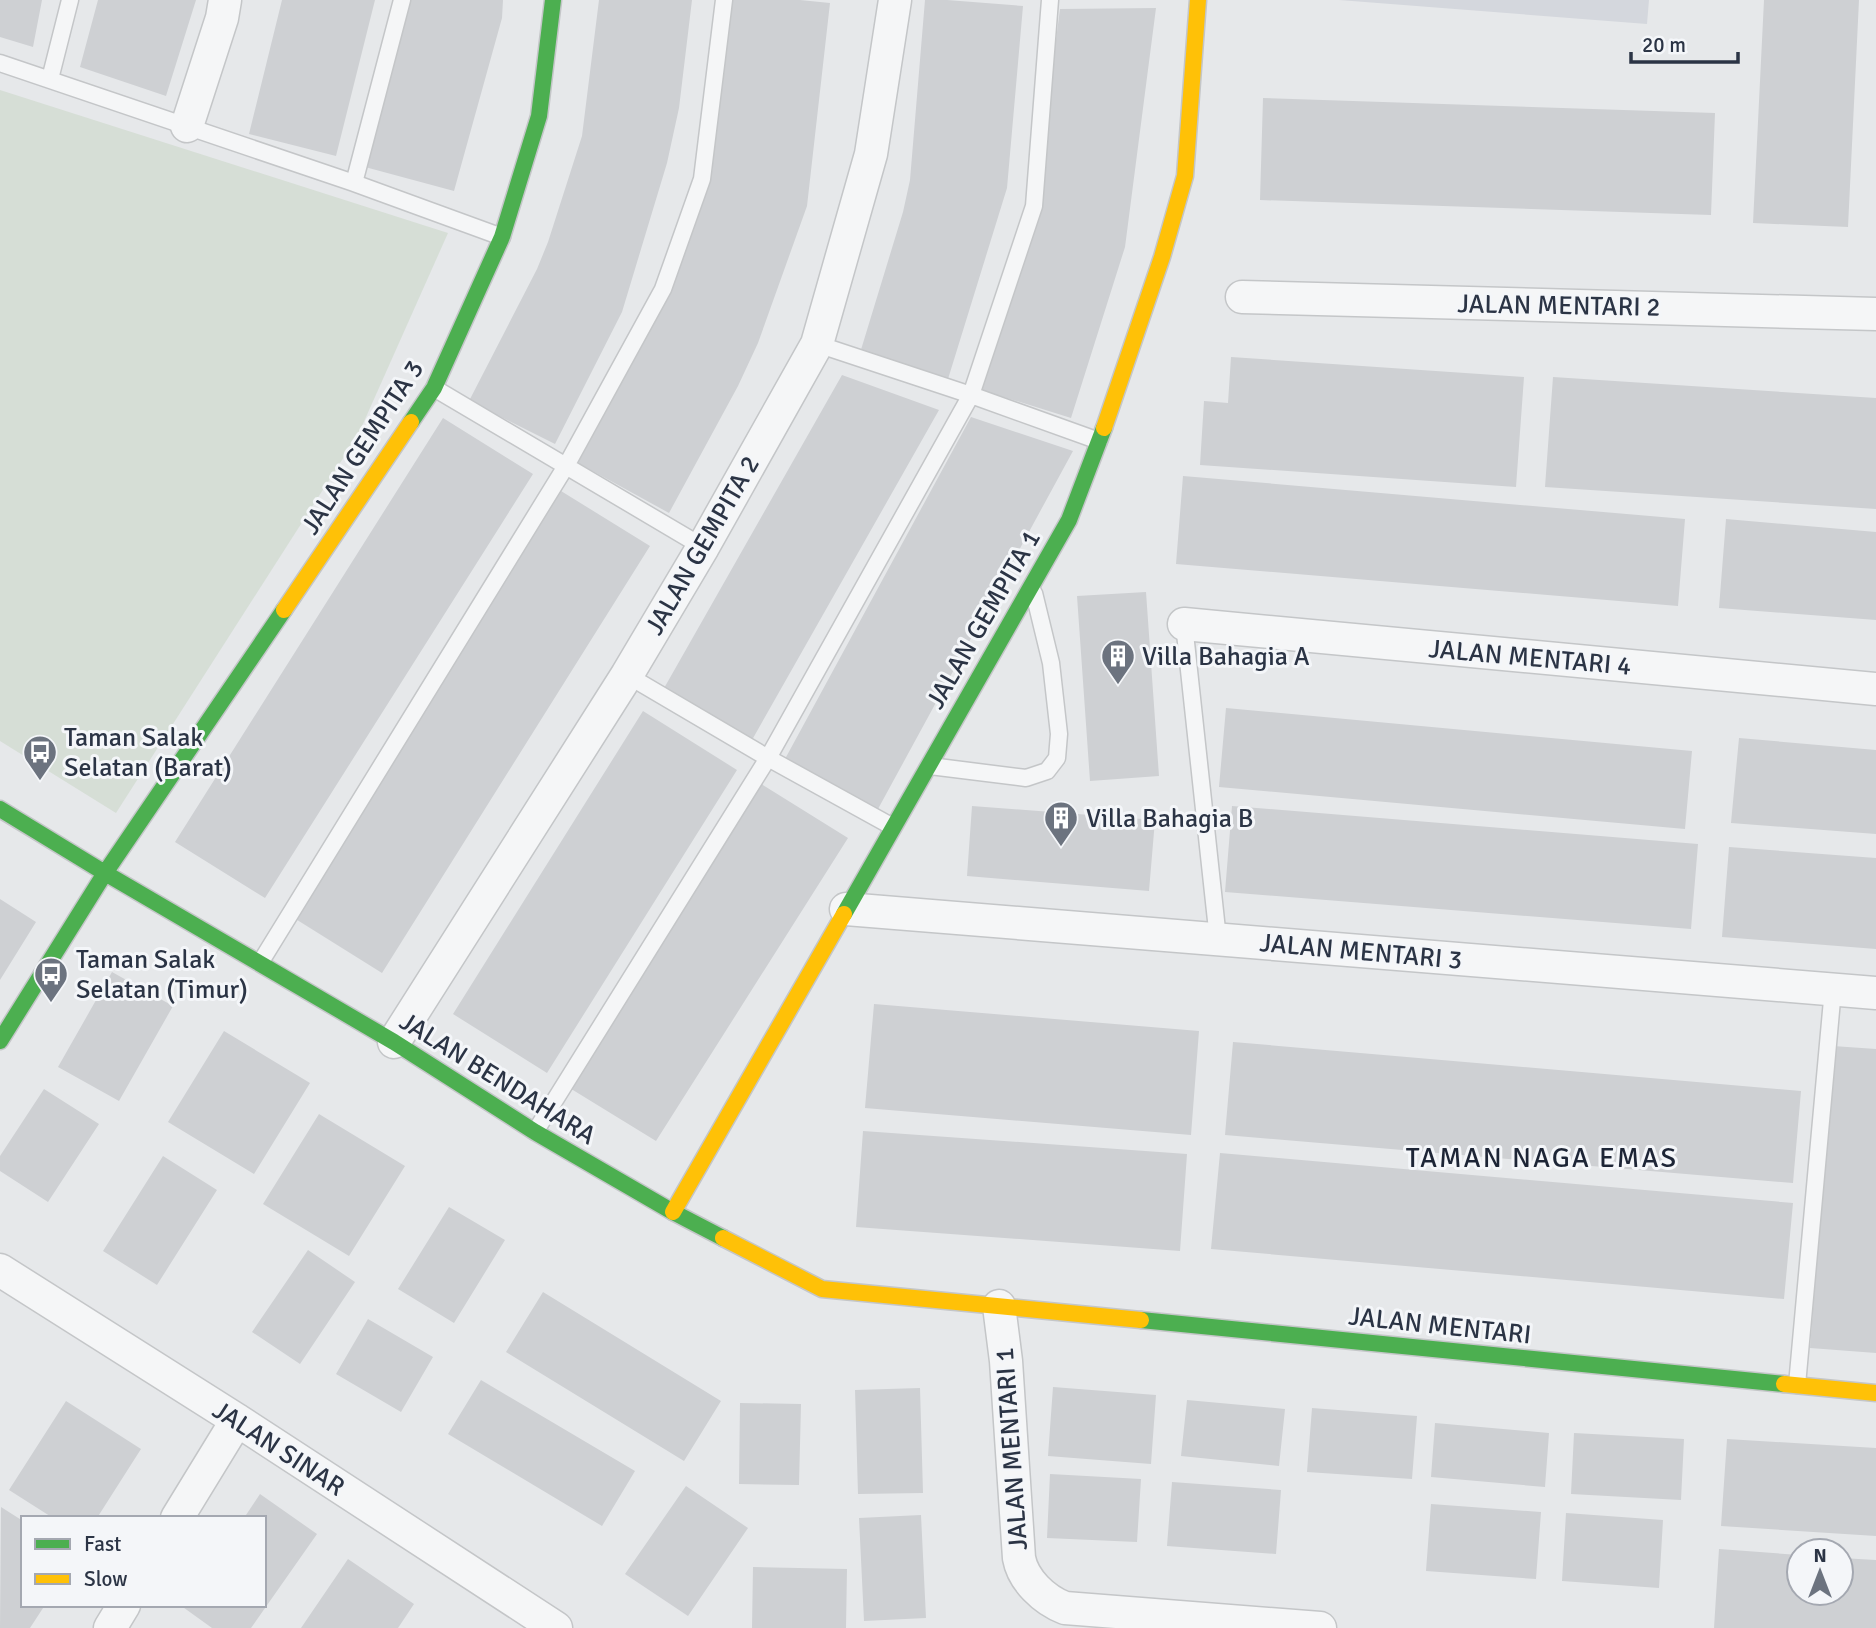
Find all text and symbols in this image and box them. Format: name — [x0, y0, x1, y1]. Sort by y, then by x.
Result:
scale bar — [1631, 21, 1738, 65]
text: 20 m — [1642, 32, 1686, 58]
street label: JALAN MENTARI 2 — [1457, 288, 1661, 324]
street label: JALAN GEMPITA 3 — [295, 354, 431, 541]
street label: JALAN GEMPITA 2 — [639, 450, 767, 641]
street label: JALAN GEMPITA 1 — [920, 524, 1048, 715]
street label: JALAN MENTARI 4 — [1427, 633, 1632, 683]
building icon: Villa Bahagia A — [1099, 637, 1137, 686]
place label: Villa Bahagia A — [1142, 641, 1310, 673]
place label: Taman Salak Selatan (Barat) — [64, 722, 232, 784]
bus stop icon: Taman Salak Selatan (Barat) — [21, 733, 59, 782]
building icon: Villa Bahagia B — [1042, 799, 1080, 848]
place label: Villa Bahagia B — [1086, 803, 1253, 835]
street label: JALAN MENTARI 3 — [1258, 927, 1463, 977]
place label: Taman Salak Selatan (Timur) — [76, 944, 248, 1006]
bus stop icon: Taman Salak Selatan (Timur) — [32, 955, 70, 1004]
street label: JALAN BENDAHARA — [394, 1006, 601, 1152]
district label: TAMAN NAGA EMAS — [1406, 1141, 1678, 1175]
street label: JALAN MENTARI — [1347, 1300, 1533, 1351]
street label: JALAN MENTARI 1 — [989, 1346, 1035, 1551]
street label: JALAN SINAR — [206, 1394, 350, 1503]
legend — [21, 1516, 266, 1607]
text: Fast — [84, 1531, 121, 1557]
north arrow — [1785, 1537, 1855, 1607]
text: N — [1813, 1544, 1827, 1568]
text: Slow — [84, 1566, 128, 1592]

